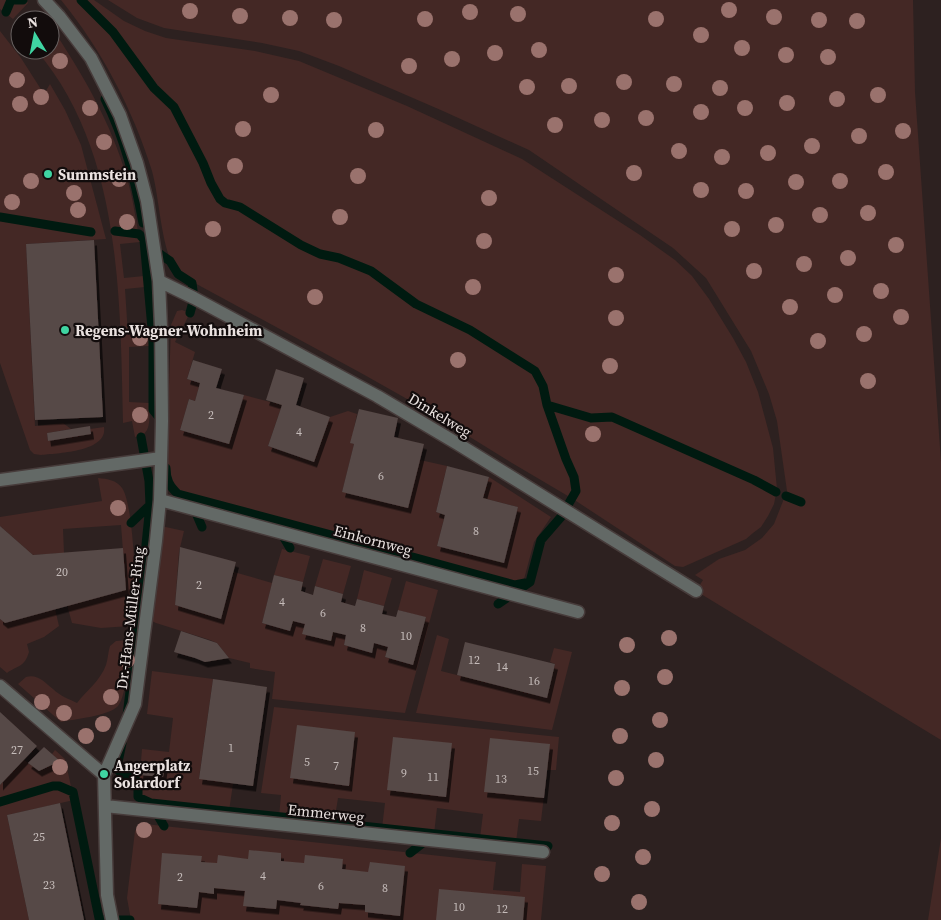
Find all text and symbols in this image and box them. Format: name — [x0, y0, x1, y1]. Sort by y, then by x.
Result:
north arrow — [10, 10, 60, 60]
text: N — [26, 11, 40, 33]
place label: Summstein — [58, 164, 136, 185]
marker: Summstein — [42, 168, 54, 180]
place label: Regens-Wagner-Wohnheim — [75, 320, 263, 341]
marker: Regens-Wagner-Wohnheim — [59, 324, 71, 336]
street label: Dinkelweg — [404, 388, 476, 442]
house number: 2 — [208, 407, 214, 423]
house number: 4 — [296, 424, 302, 440]
house number: 6 — [378, 468, 384, 484]
street label: Einkornweg — [331, 519, 415, 561]
house number: 8 — [473, 523, 479, 539]
street label: Dr.-Hans-Müller-Ring — [111, 545, 149, 691]
house number: 20 — [56, 564, 68, 580]
house number: 2 — [196, 577, 202, 593]
house number: 4 — [279, 594, 285, 610]
house number: 6 — [320, 605, 326, 621]
house number: 8 — [360, 620, 366, 636]
house number: 10 — [400, 628, 412, 644]
house number: 12 — [468, 652, 480, 668]
house number: 14 — [496, 659, 508, 675]
house number: 16 — [528, 673, 540, 689]
house number: 1 — [228, 740, 234, 756]
house number: 27 — [11, 742, 23, 758]
house number: 5 — [304, 754, 310, 770]
place label: Angerplatz Solardorf — [114, 755, 190, 793]
house number: 7 — [333, 758, 339, 774]
house number: 15 — [527, 763, 539, 779]
house number: 9 — [401, 765, 407, 781]
marker: Angerplatz Solardorf — [98, 768, 110, 780]
house number: 11 — [427, 769, 439, 785]
house number: 13 — [495, 771, 507, 787]
street label: Emmerweg — [287, 799, 366, 827]
house number: 25 — [33, 829, 45, 845]
house number: 4 — [260, 868, 266, 884]
house number: 2 — [177, 869, 183, 885]
house number: 23 — [43, 877, 55, 893]
house number: 6 — [318, 878, 324, 894]
house number: 8 — [382, 880, 388, 896]
house number: 10 — [453, 899, 465, 915]
house number: 12 — [496, 901, 508, 917]

